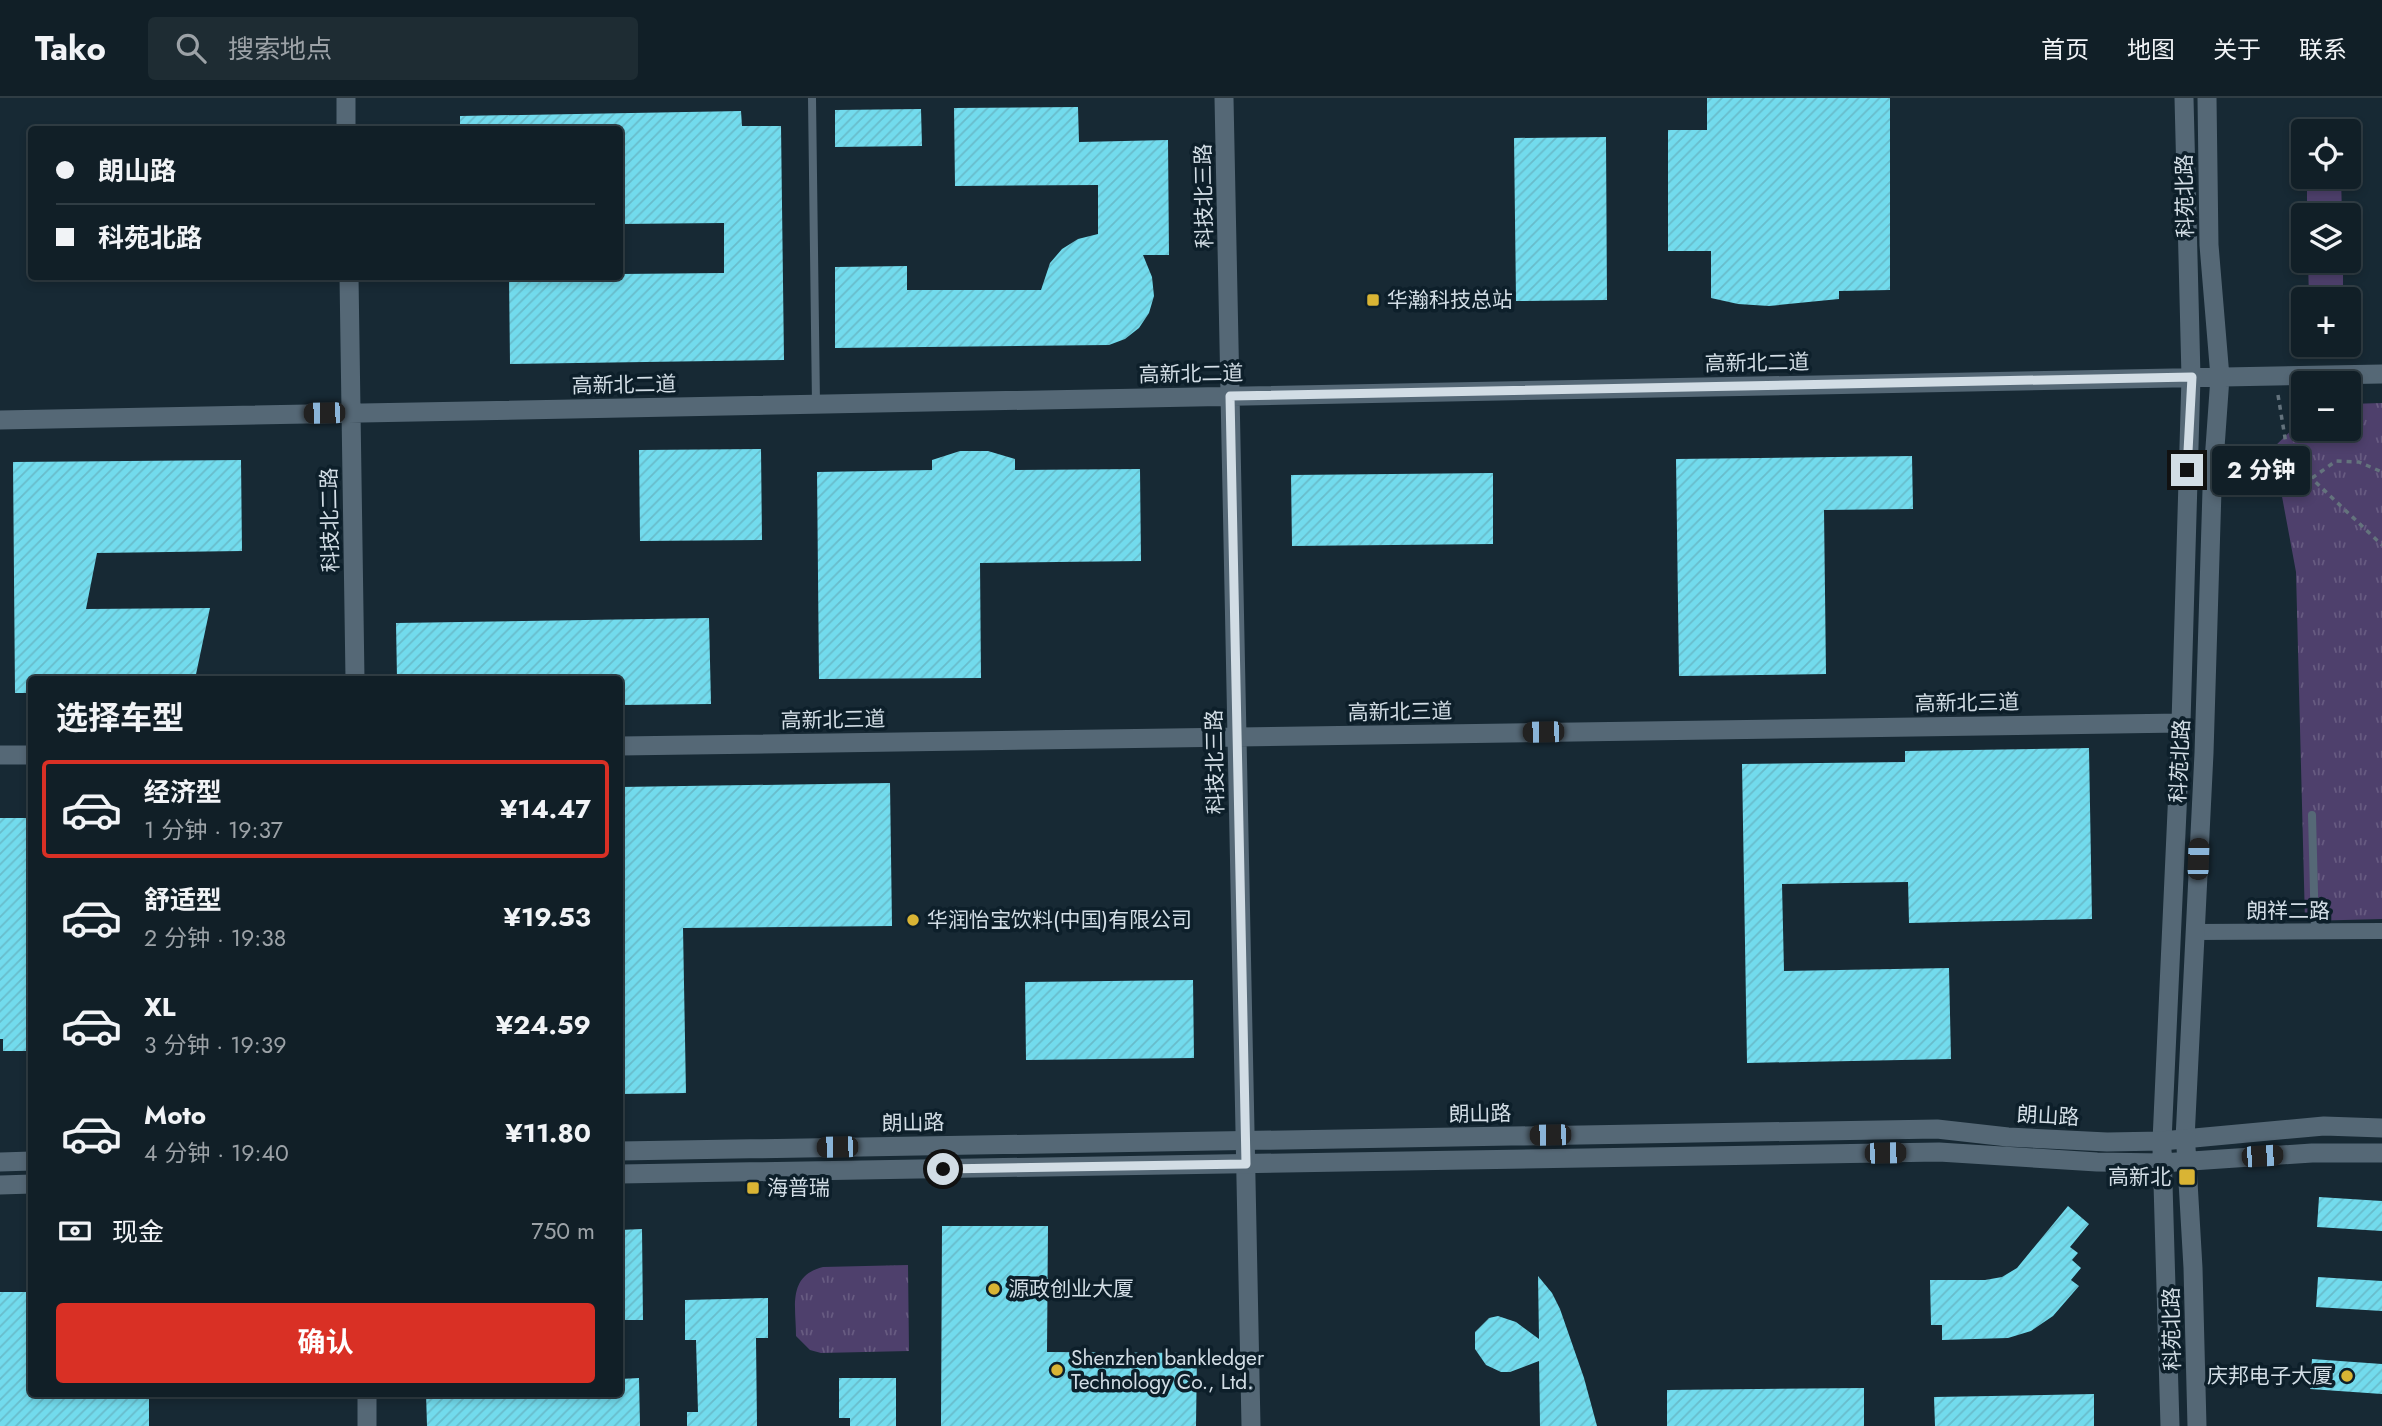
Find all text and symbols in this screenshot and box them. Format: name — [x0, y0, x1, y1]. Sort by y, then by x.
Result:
search box — [148, 17, 638, 80]
text: Tako — [35, 25, 106, 72]
icon: search — [172, 29, 210, 67]
text: 搜索地点 — [228, 30, 332, 68]
text: 首页 — [2041, 32, 2089, 67]
text: 地图 — [2127, 32, 2175, 67]
text: 关于 — [2213, 32, 2261, 67]
text: 联系 — [2299, 32, 2347, 67]
map controls — [2291, 119, 2361, 441]
button: locate — [2291, 119, 2361, 189]
street label: 科技北三路 — [1188, 143, 1220, 249]
text: 朗山路 — [98, 152, 176, 190]
street label: 科苑北路 — [2169, 154, 2201, 238]
button: layers — [2291, 203, 2361, 273]
text: 科苑北路 — [98, 219, 202, 257]
place label: 华瀚科技总站 — [1387, 285, 1513, 315]
button: + — [2291, 287, 2361, 357]
marker: 华瀚科技总站 — [1365, 292, 1381, 308]
street label: 高新北二道 — [1704, 347, 1810, 379]
street label: 高新北二道 — [1138, 358, 1244, 390]
street label: 高新北二道 — [571, 369, 677, 401]
button: − — [2291, 371, 2361, 441]
car — [303, 402, 346, 424]
callout: 2 分钟 — [2212, 446, 2310, 494]
text: 2 分钟 — [2227, 453, 2295, 487]
route end — [2171, 454, 2203, 486]
street label: 科技北二路 — [314, 467, 346, 573]
street label: 高新北三道 — [1914, 687, 2020, 719]
text: 选择车型 — [56, 695, 184, 741]
street label: 高新北三道 — [1347, 696, 1453, 728]
street label: 高新北三道 — [780, 704, 886, 736]
street label: 科技北三路 — [1199, 709, 1231, 815]
street label: 科苑北路 — [2163, 718, 2197, 804]
car — [1522, 721, 1565, 743]
text: 经济型 — [144, 773, 222, 811]
icon: car — [60, 778, 123, 841]
text: ¥14.47 — [500, 790, 591, 828]
text: 1 分钟 · 19:37 — [144, 813, 283, 847]
car — [2187, 838, 2210, 880]
text: 舒适型 — [144, 881, 222, 919]
icon: car — [60, 886, 123, 949]
street label: 朗祥二路 — [2246, 896, 2330, 926]
text: ¥19.53 — [504, 898, 591, 936]
place label: 华润怡宝饮料(中国)有限公司 — [927, 905, 1192, 935]
marker: 华润怡宝饮料(中国)有限公司 — [905, 912, 921, 928]
text: 2 分钟 · 19:38 — [144, 921, 286, 955]
text: XL — [144, 988, 176, 1026]
icon: car — [60, 994, 123, 1057]
text: ¥24.59 — [496, 1006, 591, 1044]
text: 3 分钟 · 19:39 — [144, 1028, 286, 1062]
text: Moto — [144, 1096, 206, 1134]
street label: 朗山路 — [1448, 1098, 1512, 1130]
street label: 朗山路 — [2016, 1099, 2080, 1133]
icon: car — [60, 1102, 123, 1165]
street label: 朗山路 — [881, 1107, 945, 1139]
text: ¥11.80 — [505, 1114, 591, 1152]
car — [1529, 1124, 1572, 1146]
text: 4 分钟 · 19:40 — [144, 1136, 289, 1170]
car — [816, 1136, 859, 1158]
car — [1864, 1142, 1907, 1164]
car — [2241, 1144, 2284, 1168]
route start — [927, 1153, 959, 1185]
place label: 高新北 — [2108, 1162, 2171, 1192]
marker: 高新北 — [2177, 1167, 2197, 1187]
place label: 海普瑞 — [767, 1173, 830, 1203]
marker: 海普瑞 — [745, 1180, 761, 1196]
icon: cash — [56, 1212, 94, 1250]
text: 现金 — [112, 1213, 164, 1251]
text: 750 m — [531, 1214, 595, 1248]
place label: 源政创业大厦 — [1008, 1274, 1134, 1304]
marker: 源政创业大厦 — [986, 1281, 1002, 1297]
street label: 科苑北路 — [2156, 1287, 2188, 1371]
button: 确认 — [56, 1303, 595, 1383]
place label: Shenzhen bankledger Technology Co., Ltd. — [1071, 1343, 1265, 1397]
place label: 庆邦电子大厦 — [2207, 1361, 2333, 1391]
marker: Shenzhen bankledger Technology Co., Ltd. — [1049, 1362, 1065, 1378]
marker: 庆邦电子大厦 — [2339, 1368, 2355, 1384]

